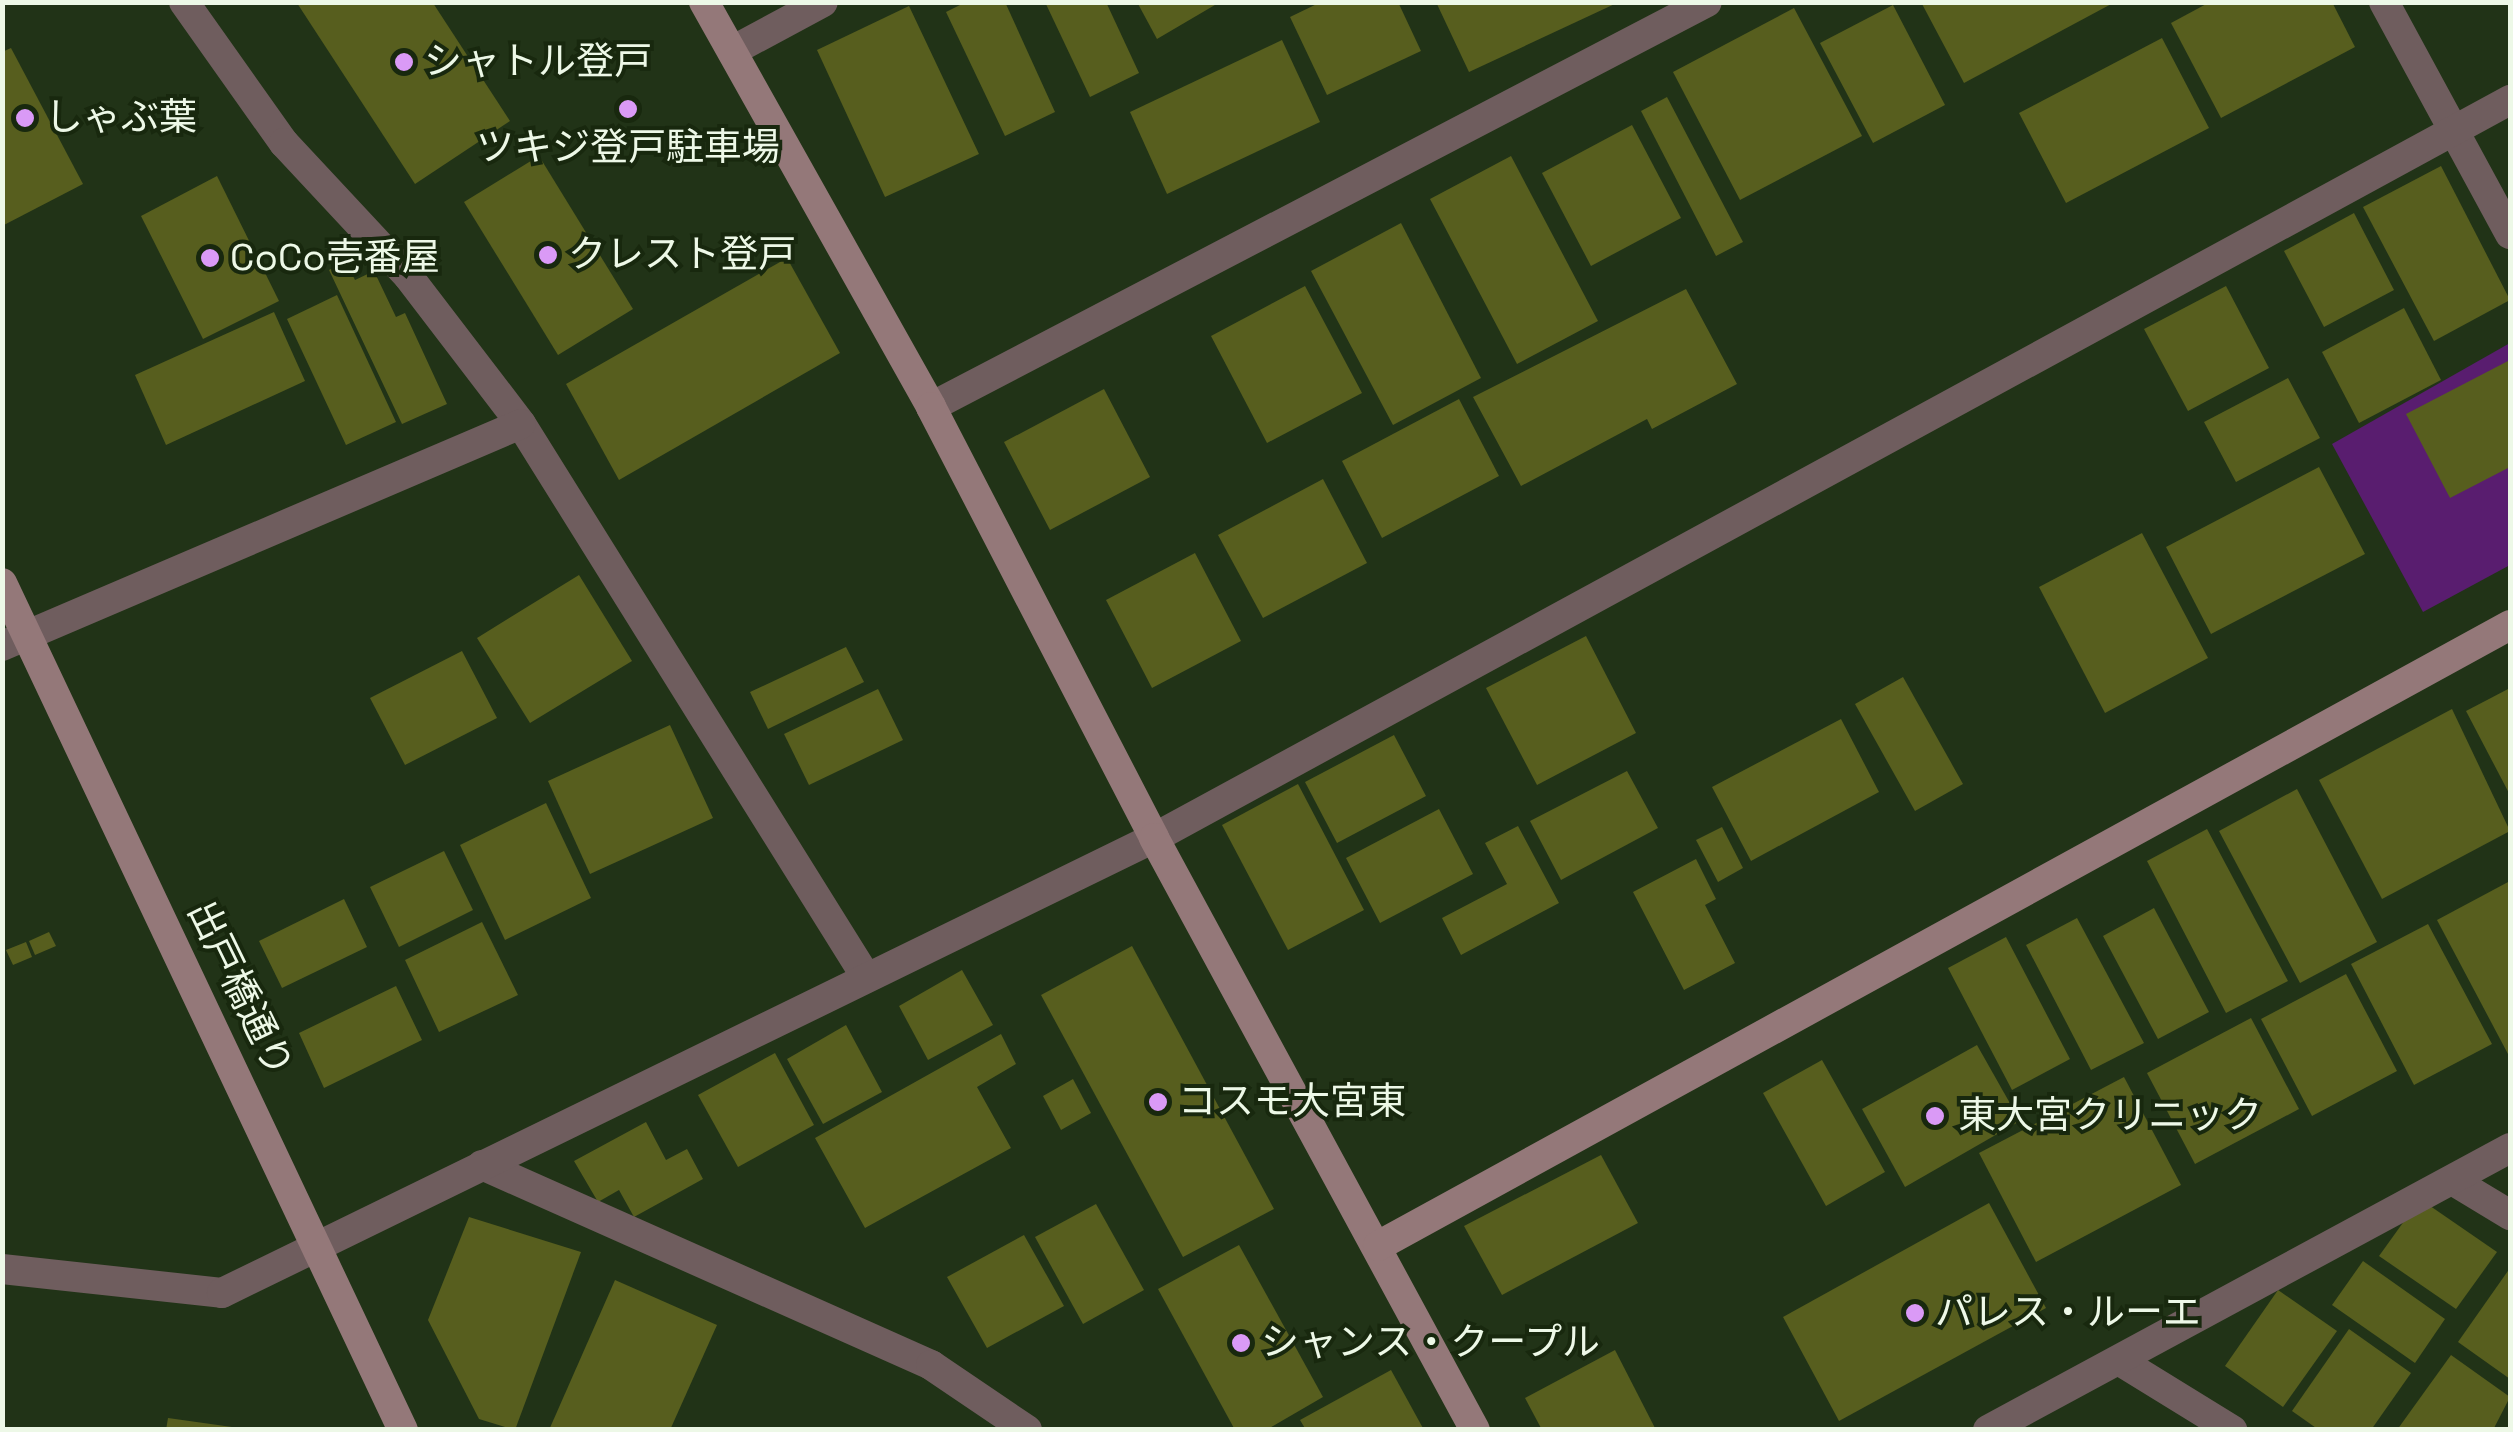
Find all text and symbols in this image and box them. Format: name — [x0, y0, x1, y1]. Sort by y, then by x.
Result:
place label: シャトル登戸 — [424, 39, 652, 85]
marker: シャトル登戸 — [393, 51, 415, 73]
place label: しゃぶ葉 — [45, 95, 197, 141]
marker: ツキジ登戸駐車場 — [617, 98, 639, 120]
marker: しゃぶ葉 — [14, 107, 36, 129]
place label: ツキジ登戸駐車場 — [476, 125, 780, 171]
place label: クレスト登戸 — [568, 232, 796, 278]
place label: CoCo壱番屋 — [230, 235, 440, 281]
marker: クレスト登戸 — [537, 244, 559, 266]
marker: CoCo壱番屋 — [199, 247, 221, 269]
street label: 出戸橋通り — [178, 894, 302, 1084]
place label: コスモ大宮東 — [1178, 1079, 1406, 1125]
marker: コスモ大宮東 — [1147, 1091, 1169, 1113]
place label: 東大宮クリニック — [1958, 1093, 2262, 1139]
marker: 東大宮クリニック — [1922, 1103, 1948, 1129]
place label: パレス・ルーエ — [1935, 1290, 2201, 1336]
marker: パレス・ルーエ — [1904, 1302, 1926, 1324]
place label: シャンス・クープル — [1261, 1320, 1603, 1366]
marker: シャンス・クープル — [1230, 1332, 1252, 1354]

